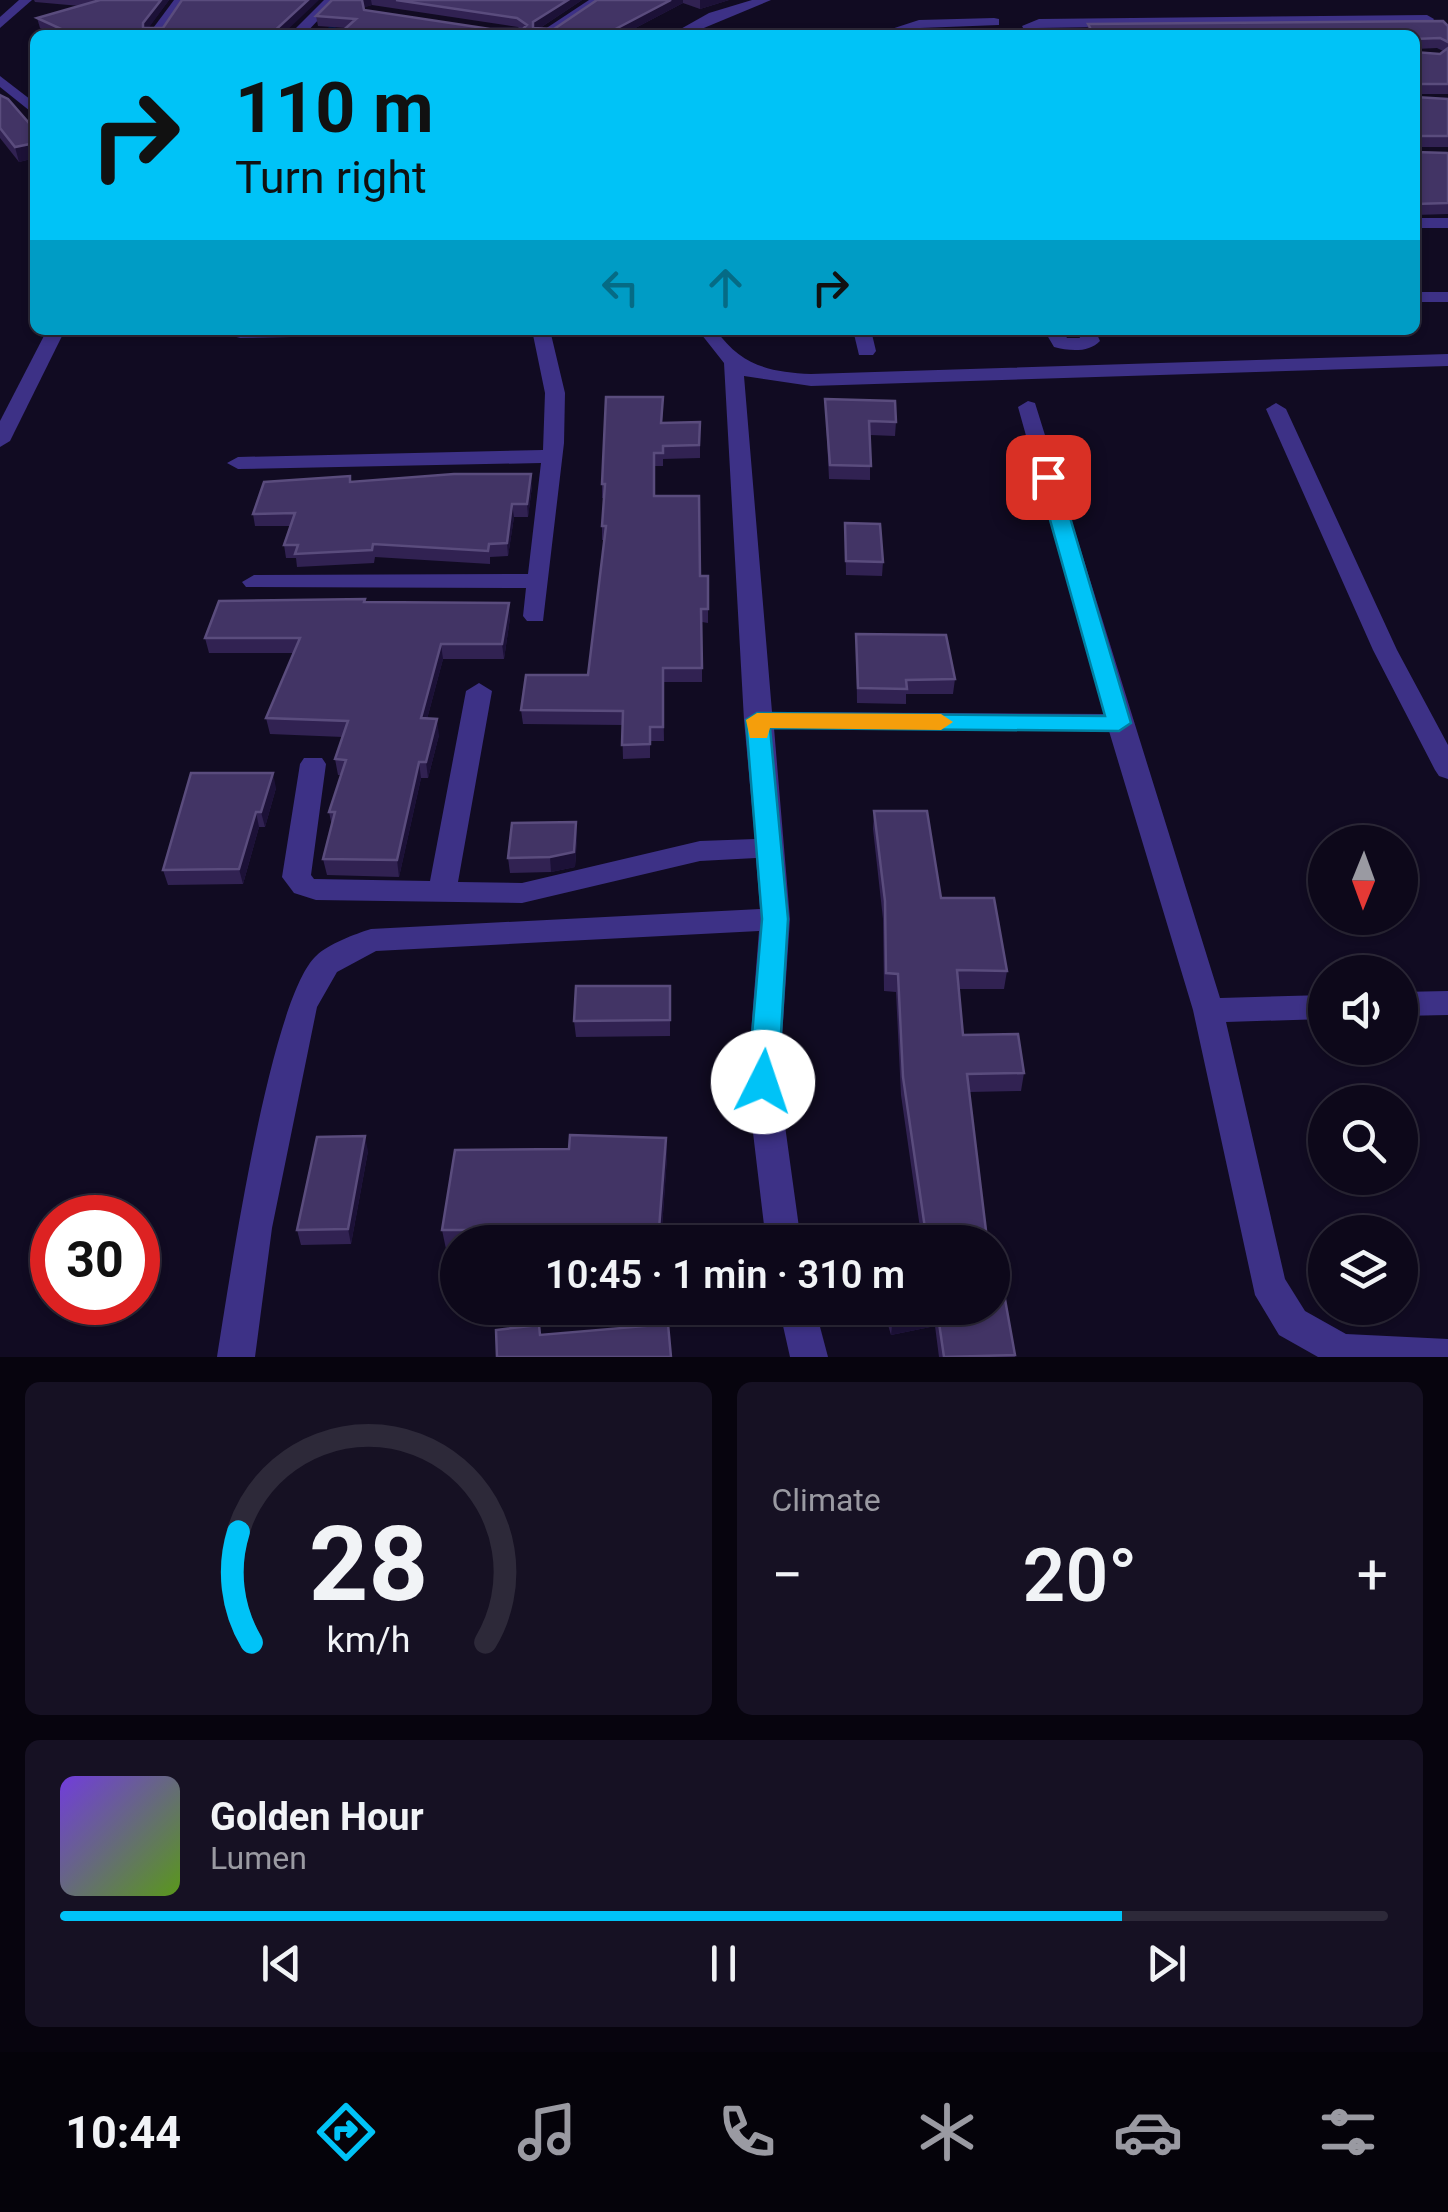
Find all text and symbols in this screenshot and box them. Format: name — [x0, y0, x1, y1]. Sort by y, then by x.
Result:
text: 110 m — [235, 67, 434, 149]
icon: right — [70, 70, 200, 200]
text: Turn right — [235, 151, 427, 204]
icon: left — [593, 260, 648, 315]
icon: ahead — [698, 260, 753, 315]
icon: right — [803, 260, 858, 315]
pin — [1006, 435, 1091, 520]
icon: arrive — [1021, 450, 1076, 505]
north arrow — [1308, 825, 1418, 935]
map controls — [1308, 825, 1418, 1325]
button: sound — [1308, 955, 1418, 1065]
position arrow — [711, 1030, 815, 1134]
button: search — [1308, 1085, 1418, 1195]
speed limit sign: 30 — [30, 1195, 160, 1325]
button: layers — [1308, 1215, 1418, 1325]
text: 10:45 · 1 min · 310 m — [545, 1253, 905, 1297]
text: Climate — [772, 1481, 881, 1519]
text: 28 — [309, 1504, 428, 1625]
text: 20° — [1023, 1531, 1137, 1619]
text: − — [772, 1543, 803, 1607]
text: + — [1357, 1543, 1388, 1607]
text: km/h — [326, 1619, 410, 1661]
text: Golden Hour — [210, 1795, 424, 1839]
text: Lumen — [210, 1839, 307, 1877]
icon: previous — [254, 1936, 309, 1991]
icon: pause — [696, 1936, 751, 1991]
icon: next — [1139, 1936, 1194, 1991]
icon: directions — [311, 2097, 381, 2167]
icon: music — [512, 2097, 582, 2167]
icon: phone — [712, 2097, 782, 2167]
icon: climate — [912, 2097, 982, 2167]
icon: car — [1113, 2097, 1183, 2167]
icon: filters — [1313, 2097, 1383, 2167]
text: 10:44 — [65, 2106, 181, 2159]

